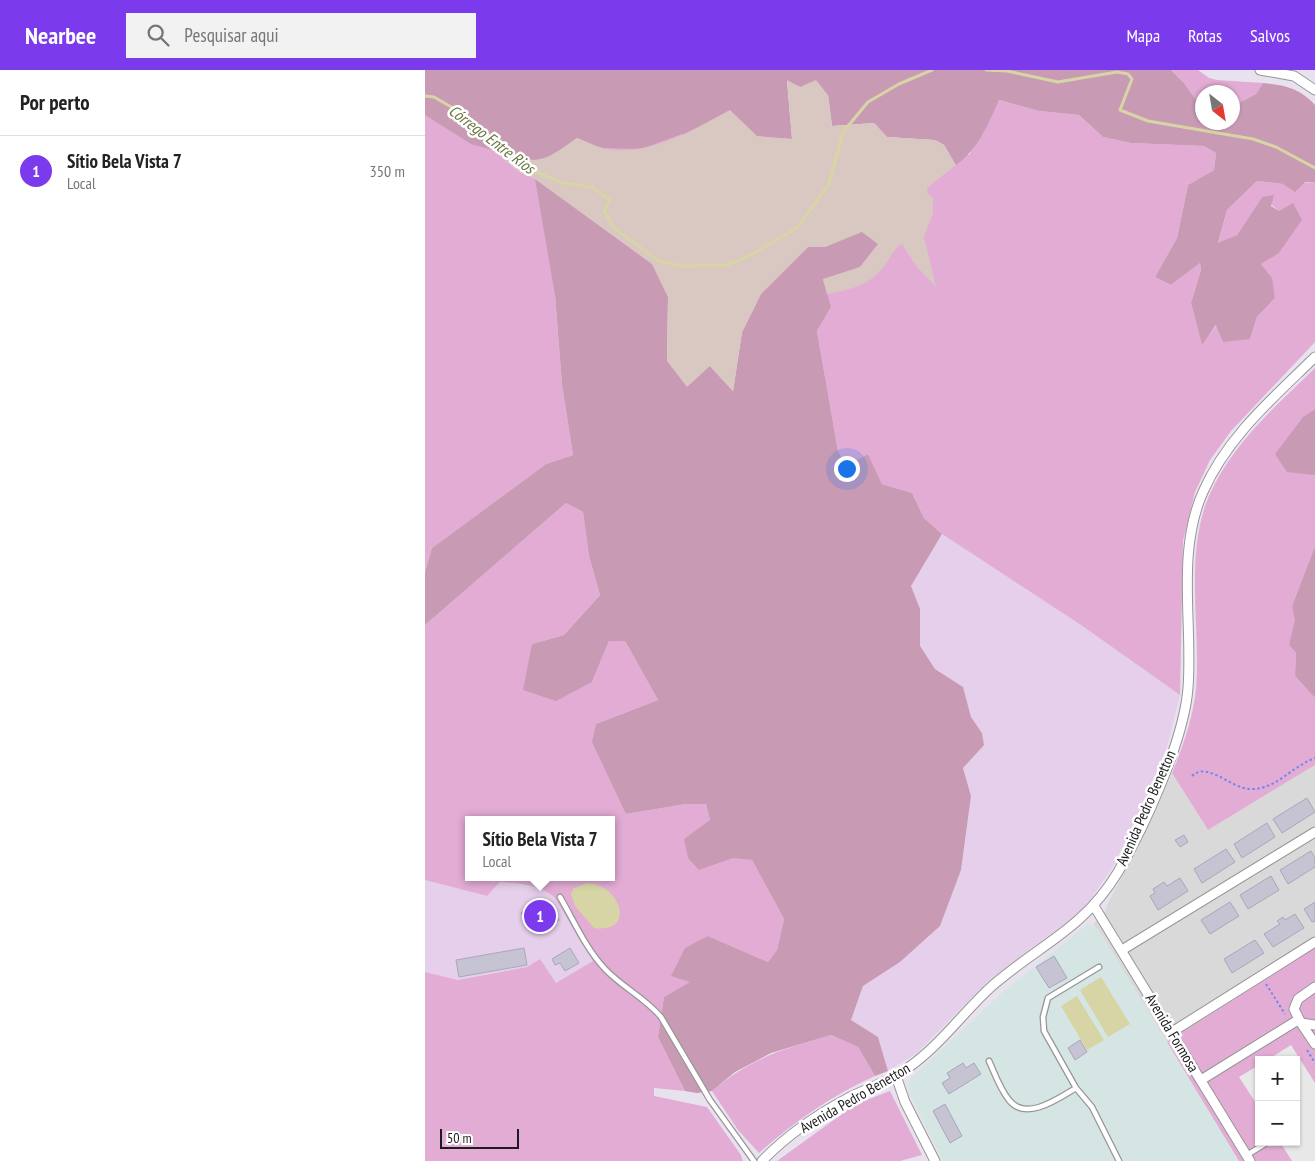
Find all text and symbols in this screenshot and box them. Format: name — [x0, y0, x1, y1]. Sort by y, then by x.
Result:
search box — [126, 13, 476, 58]
text: Nearbee — [25, 20, 96, 51]
icon: search — [144, 21, 172, 49]
text: Pesquisar aqui — [184, 23, 279, 47]
text: Mapa — [1126, 24, 1160, 47]
text: Rotas — [1188, 24, 1222, 47]
text: Salvos — [1250, 24, 1290, 47]
north arrow — [1195, 85, 1240, 130]
text: Por perto — [20, 89, 90, 116]
water label: Córrego Entre Rios — [445, 100, 540, 179]
text: Sítio Bela Vista 7 — [67, 149, 182, 173]
text: 1 — [32, 161, 40, 181]
text: 350 m — [370, 161, 405, 181]
text: Local — [67, 173, 96, 193]
your location — [834, 456, 860, 482]
street label: Avenida Pedro Benetton — [1112, 747, 1179, 868]
popup — [465, 816, 615, 881]
text: Sítio Bela Vista 7 — [483, 827, 597, 851]
text: Local — [483, 851, 511, 871]
pin: 1 — [524, 897, 556, 935]
street label: Avenida Formosa — [1142, 990, 1203, 1075]
map controls — [1255, 1056, 1300, 1146]
button: + — [1255, 1056, 1300, 1101]
street label: Avenida Pedro Benetton — [796, 1058, 913, 1137]
button: − — [1255, 1101, 1300, 1146]
scale bar — [440, 1126, 519, 1149]
text: 50 m — [447, 1129, 472, 1147]

